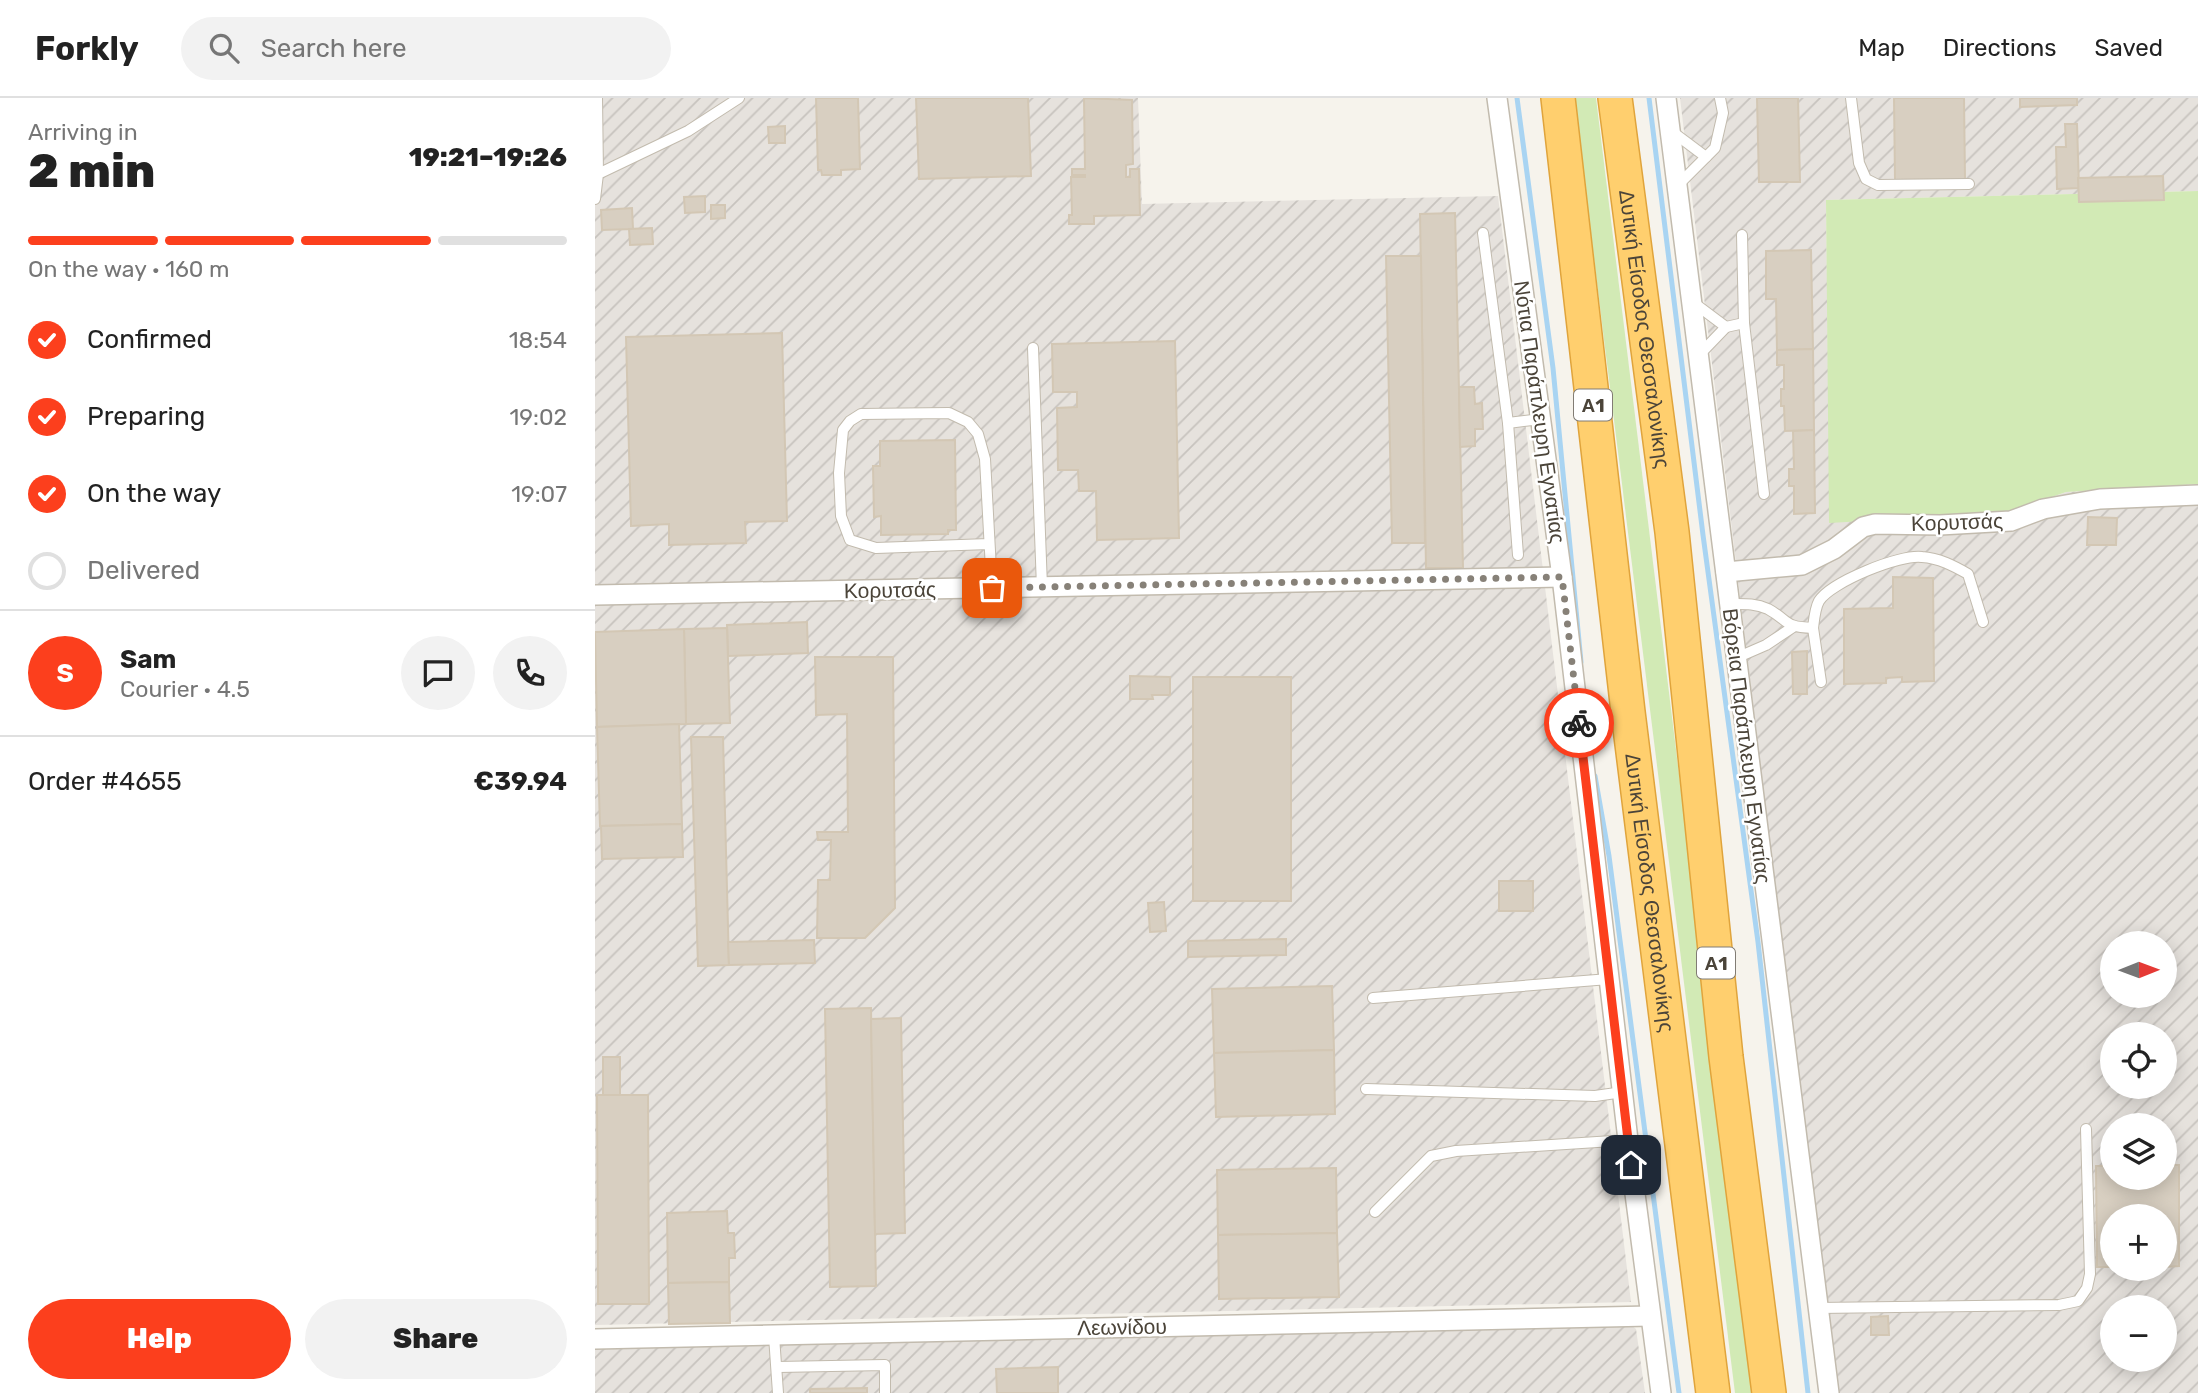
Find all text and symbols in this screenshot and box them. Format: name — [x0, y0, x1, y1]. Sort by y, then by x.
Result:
search box — [181, 17, 671, 80]
text: Forkly — [35, 29, 139, 68]
icon: search — [205, 29, 243, 67]
text: Search here — [261, 33, 407, 64]
text: Map — [1858, 34, 1905, 62]
text: Directions — [1943, 34, 2056, 62]
text: Saved — [2094, 34, 2163, 62]
text: Arriving in — [28, 118, 138, 146]
text: 19:21–19:26 — [409, 142, 567, 173]
text: 2 min — [28, 144, 155, 199]
street label: Δυτική Είσοδος Θεσσαλονίκης — [1615, 188, 1676, 470]
text: On the way · 160 m — [28, 255, 230, 283]
street label: Νότια Παράπλευρη Εγνατίας — [1509, 279, 1571, 545]
icon: check — [28, 321, 66, 359]
text: Confirmed — [87, 324, 212, 355]
text: 18:54 — [509, 326, 567, 354]
road number: Α1 — [1574, 390, 1612, 420]
icon: check — [28, 398, 66, 436]
text: Preparing — [87, 401, 205, 432]
text: 19:02 — [510, 403, 567, 431]
icon: check — [28, 475, 66, 513]
text: On the way — [87, 478, 221, 509]
text: 19:07 — [511, 480, 567, 508]
street label: Κορυτσάς — [1911, 508, 2003, 536]
text: Delivered — [87, 555, 200, 586]
pin — [962, 558, 1022, 618]
icon: bag — [973, 569, 1011, 607]
street label: Κορυτσάς — [844, 577, 936, 603]
street label: Βόρεια Παράπλευρη Εγνατίας — [1718, 607, 1776, 885]
button: chat — [401, 636, 475, 710]
button: phone — [493, 636, 567, 710]
text: Sam — [120, 644, 176, 675]
text: S — [56, 658, 74, 689]
text: Courier · 4.5 — [120, 675, 250, 703]
courier — [1544, 688, 1614, 758]
icon: bike — [1560, 704, 1598, 742]
street label: Δυτική Είσοδος Θεσσαλονίκης — [1621, 752, 1680, 1034]
text: Order #4655 — [28, 766, 182, 797]
text: €39.94 — [474, 766, 567, 797]
north arrow — [2100, 931, 2177, 1008]
map controls — [2100, 931, 2177, 1372]
road number: Α1 — [1697, 948, 1735, 978]
button: locate — [2100, 1022, 2177, 1099]
button: layers — [2100, 1113, 2177, 1190]
pin — [1601, 1135, 1661, 1195]
icon: home — [1612, 1146, 1650, 1184]
button: + — [2100, 1204, 2177, 1281]
button: − — [2100, 1295, 2177, 1372]
button: Help — [28, 1299, 291, 1379]
button: Share — [305, 1299, 567, 1379]
street label: Λεωνίδου — [1077, 1314, 1167, 1340]

